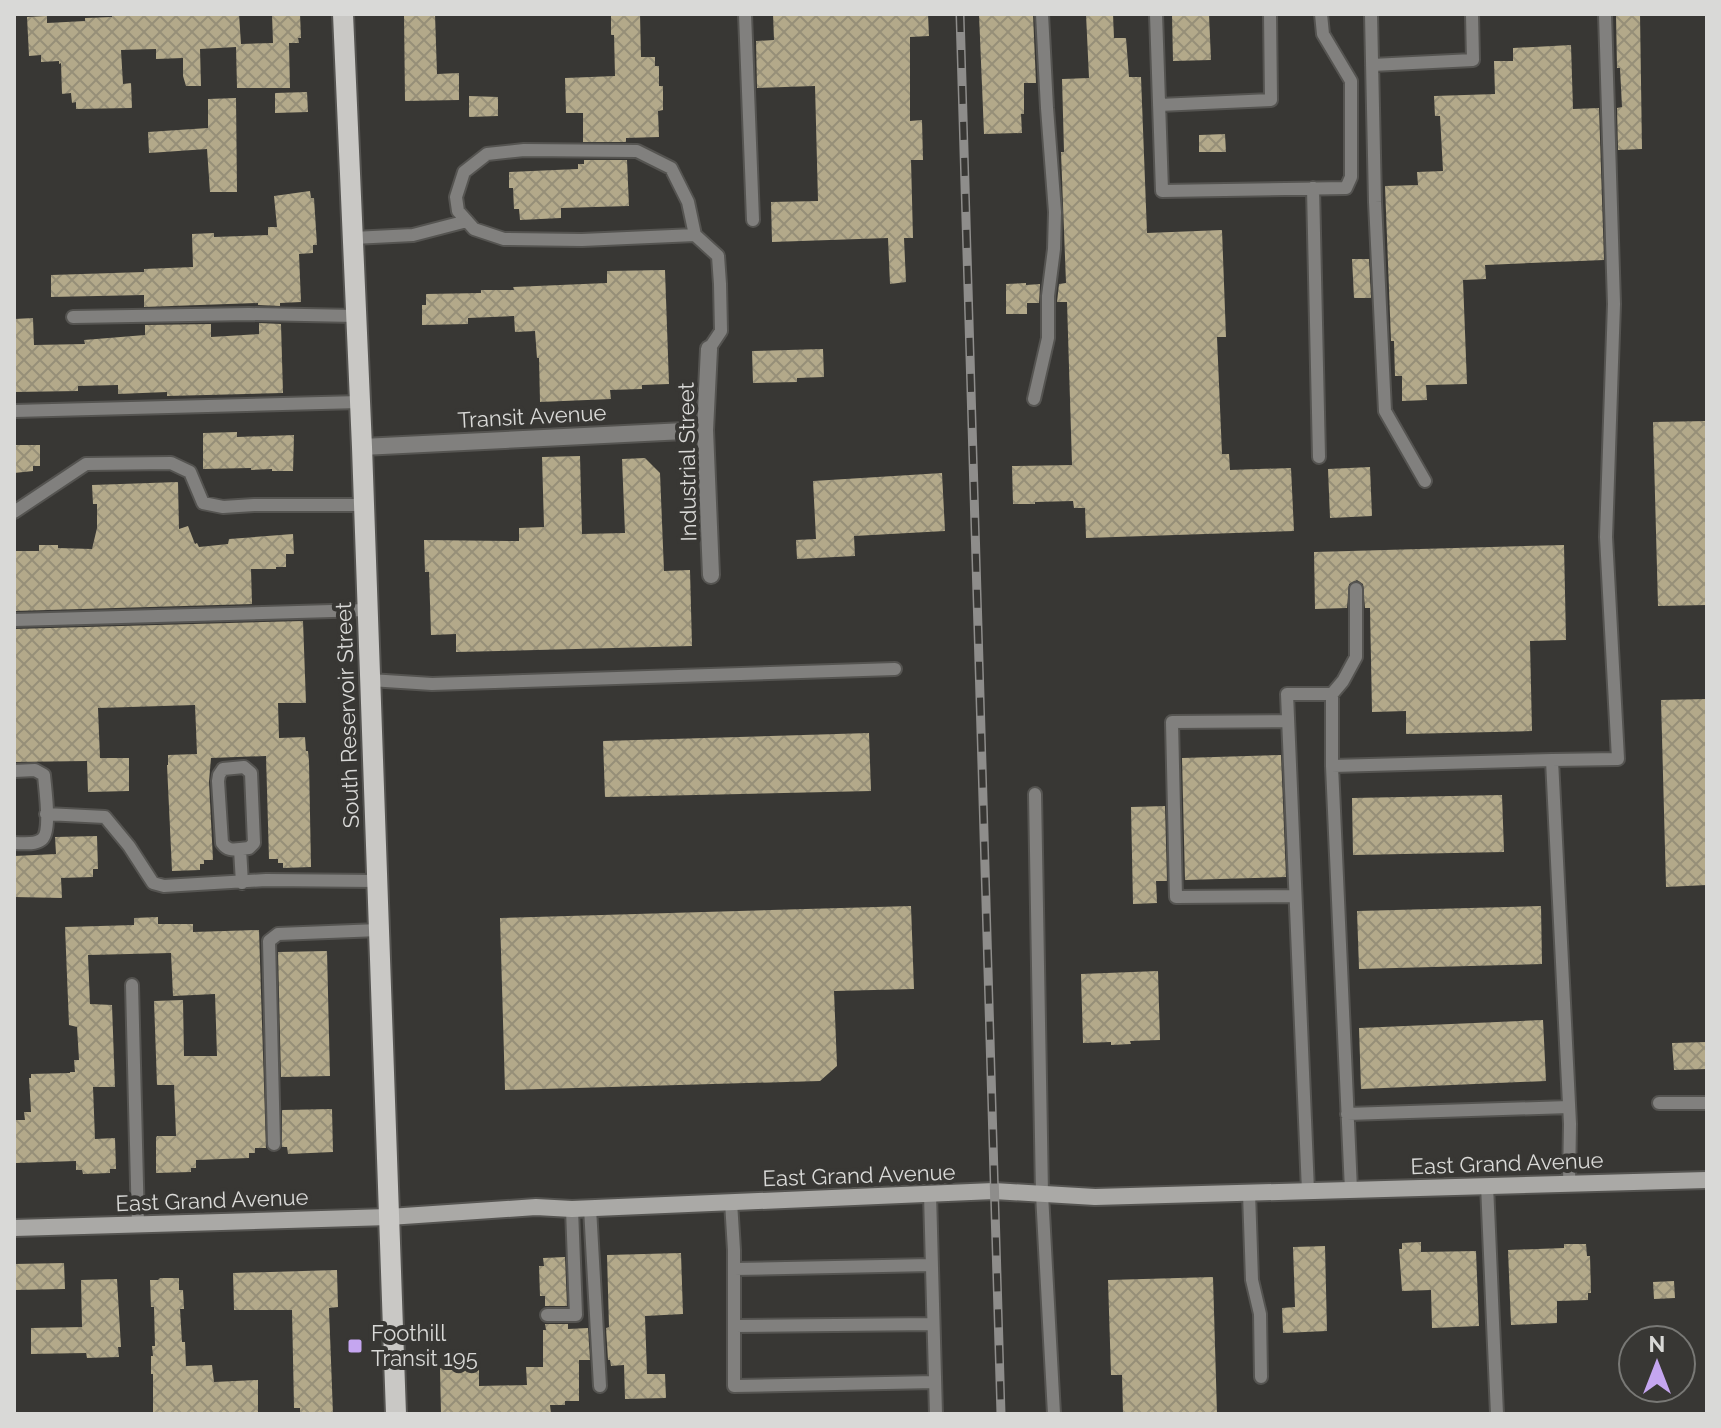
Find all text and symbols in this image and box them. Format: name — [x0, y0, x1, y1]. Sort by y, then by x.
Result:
street label: Industrial Street — [673, 381, 701, 542]
street label: Transit Avenue — [457, 399, 607, 433]
street label: South Reservoir Street — [330, 601, 364, 829]
street label: East Grand Avenue — [1410, 1147, 1604, 1179]
street label: East Grand Avenue — [762, 1159, 956, 1191]
street label: East Grand Avenue — [115, 1184, 309, 1216]
place label: Foothill Transit 195 — [371, 1320, 478, 1371]
north arrow — [1617, 1324, 1697, 1404]
text: N — [1649, 1331, 1665, 1357]
marker: Foothill Transit 195 — [346, 1337, 364, 1355]

